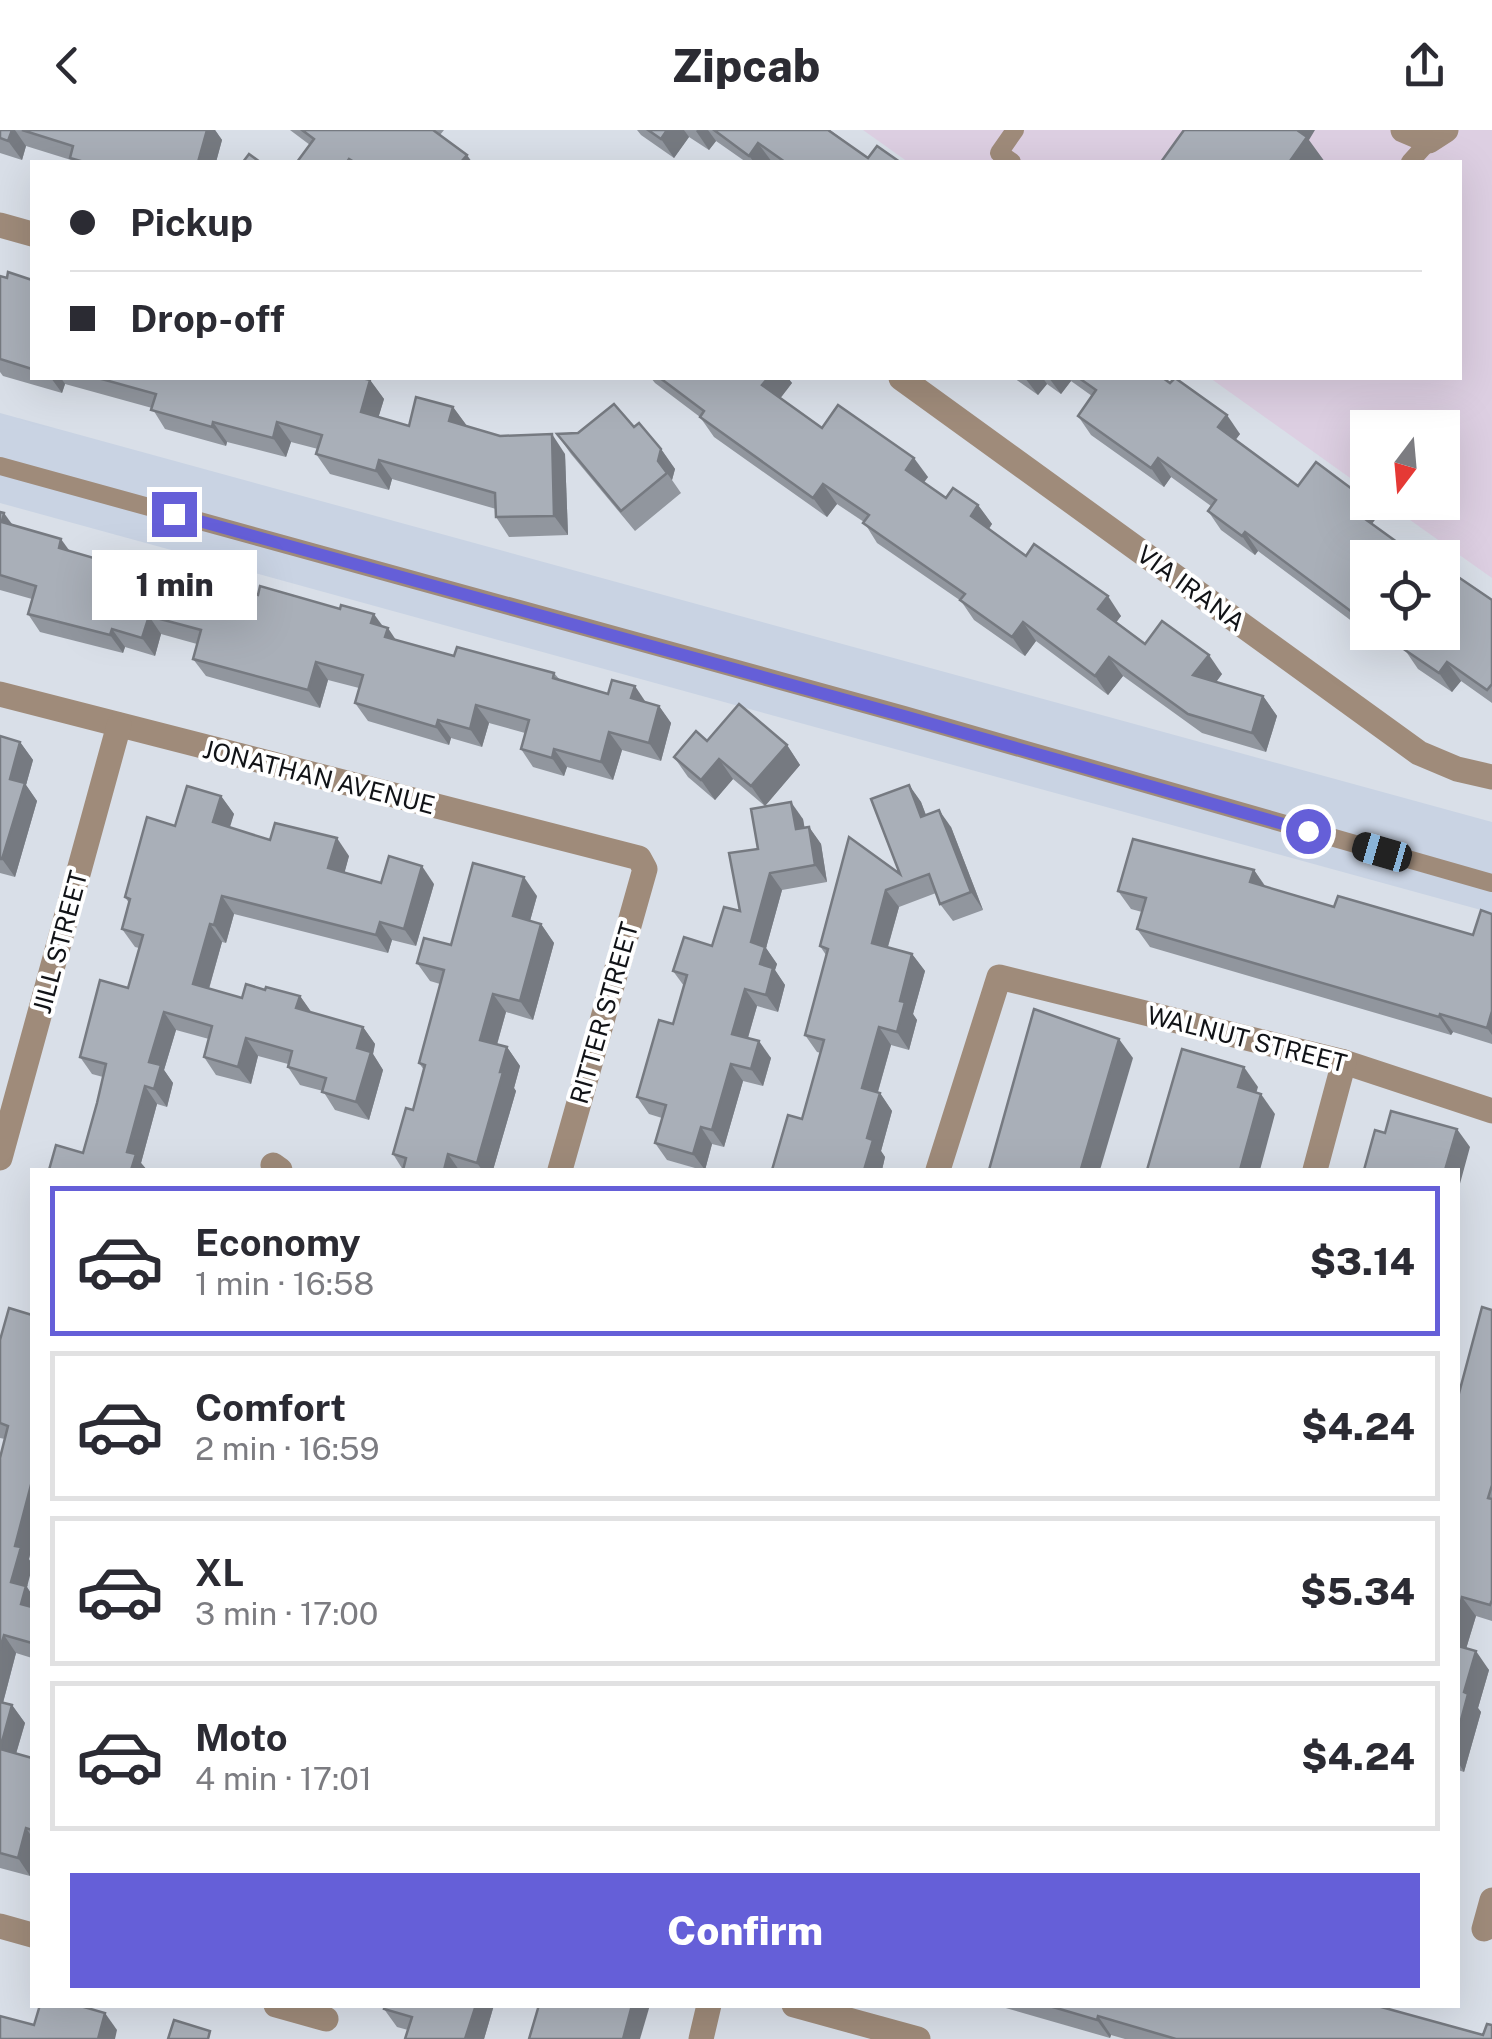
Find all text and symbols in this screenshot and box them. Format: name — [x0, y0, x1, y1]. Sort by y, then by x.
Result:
icon: back — [40, 38, 95, 93]
icon: share — [1397, 38, 1452, 93]
text: Zipcab — [672, 39, 820, 92]
text: Pickup — [130, 200, 253, 245]
text: Drop-off — [130, 296, 285, 341]
north arrow — [1350, 410, 1460, 520]
map controls — [1350, 410, 1460, 650]
route end — [152, 492, 197, 537]
street label: VIA IRANA — [1131, 539, 1251, 637]
button: locate — [1350, 540, 1460, 650]
callout: 1 min — [91, 549, 256, 619]
text: 1 min — [135, 566, 214, 603]
street label: JONATHAN AVENUE — [200, 734, 438, 820]
route start — [1286, 809, 1331, 854]
car — [1349, 829, 1415, 875]
street label: JILL STREET — [27, 867, 93, 1017]
street label: RITTER STREET — [564, 919, 644, 1107]
street label: WALNUT STREET — [1144, 1000, 1350, 1078]
icon: car — [75, 1216, 165, 1306]
text: Economy — [195, 1220, 361, 1265]
text: $3.14 — [1310, 1239, 1415, 1284]
text: 1 min · 16:58 — [195, 1265, 374, 1302]
icon: car — [75, 1381, 165, 1471]
text: Comfort — [195, 1385, 346, 1430]
text: $4.24 — [1301, 1404, 1415, 1449]
text: 2 min · 16:59 — [195, 1430, 379, 1467]
icon: car — [75, 1546, 165, 1636]
text: XL — [195, 1550, 244, 1595]
text: $5.34 — [1300, 1569, 1415, 1614]
text: 3 min · 17:00 — [195, 1595, 378, 1632]
icon: car — [75, 1711, 165, 1801]
text: Moto — [195, 1715, 288, 1760]
text: $4.24 — [1301, 1734, 1415, 1779]
text: 4 min · 17:01 — [195, 1760, 372, 1797]
button: Confirm — [70, 1873, 1420, 1988]

